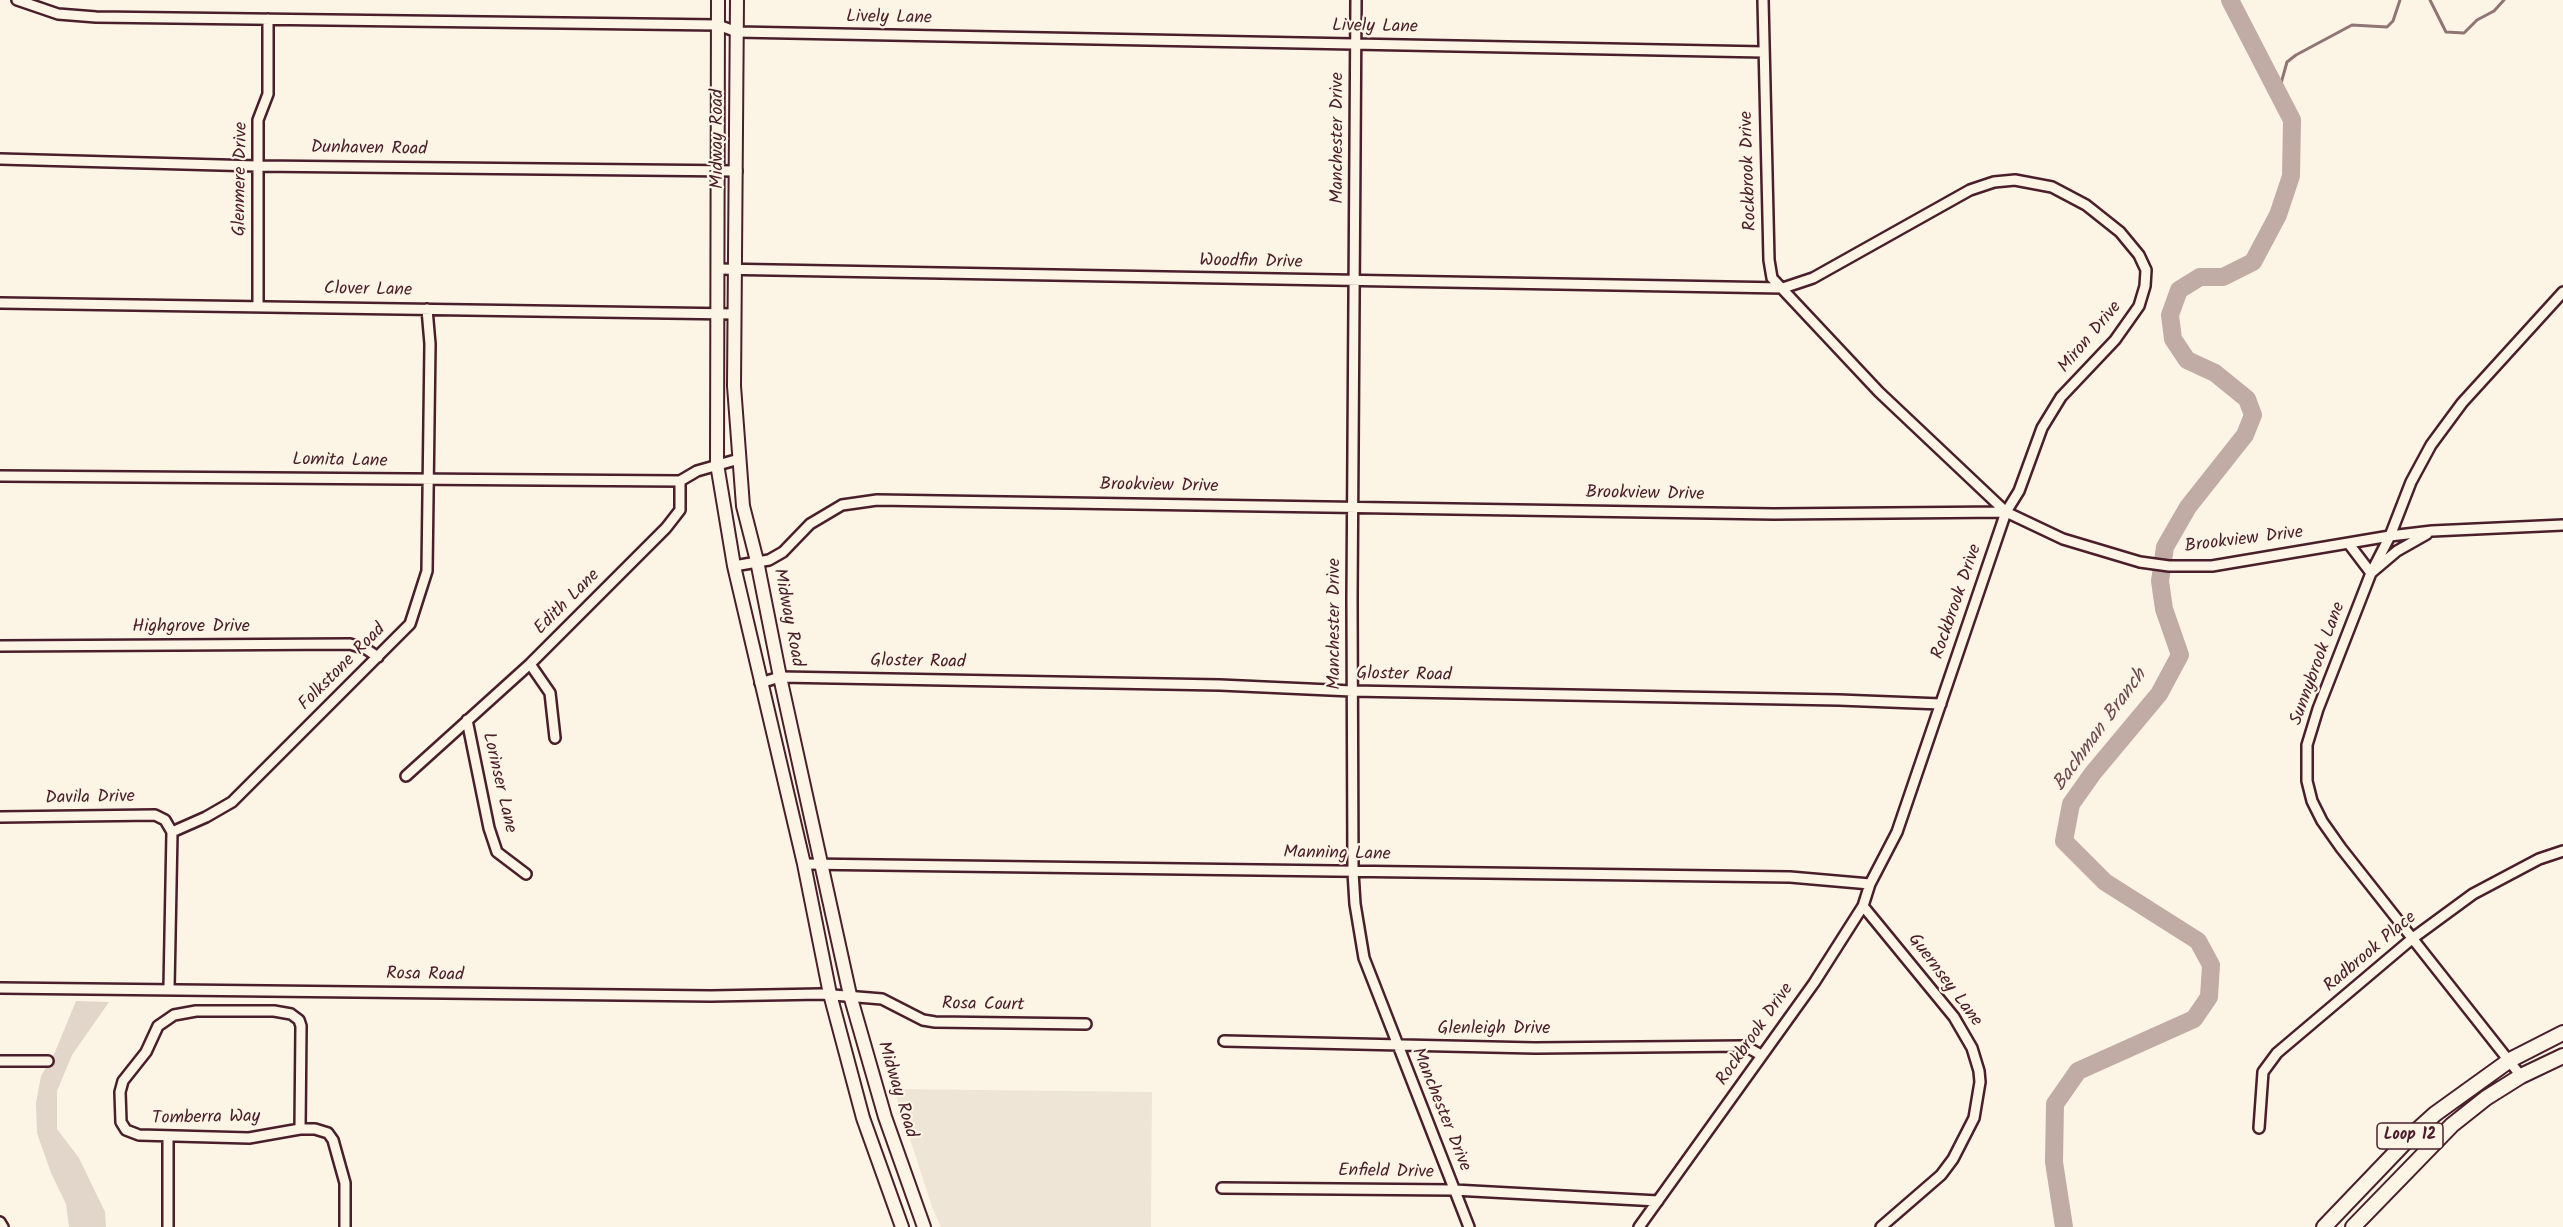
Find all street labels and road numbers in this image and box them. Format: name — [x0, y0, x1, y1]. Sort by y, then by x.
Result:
street label: Lively Lane — [846, 7, 932, 31]
street label: Lively Lane — [1332, 16, 1418, 40]
street label: Manchester Drive — [1328, 72, 1350, 204]
street label: Midway Road — [708, 89, 730, 189]
street label: Rockbrook Drive — [1737, 111, 1763, 231]
street label: Glenmere Drive — [230, 122, 254, 236]
street label: Dunhaven Road — [311, 138, 427, 162]
street label: Woodfin Drive — [1199, 251, 1303, 275]
street label: Clover Lane — [324, 279, 412, 303]
street label: Miron Drive — [2055, 298, 2127, 378]
street label: Lomita Lane — [292, 450, 388, 474]
street label: Brookview Drive — [1099, 475, 1219, 499]
street label: Brookview Drive — [1585, 483, 1705, 507]
street label: Brookview Drive — [2184, 523, 2304, 559]
street label: Rockbrook Drive — [1928, 542, 1988, 662]
street label: Manchester Drive — [1325, 558, 1347, 690]
street label: Edith Lane — [531, 566, 605, 640]
street label: Midway Road — [767, 567, 807, 669]
street label: Sunnybrook Lane — [2287, 600, 2351, 728]
street label: Highgrove Drive — [132, 617, 250, 639]
street label: Folkstone Road — [295, 620, 391, 716]
street label: Gloster Road — [870, 651, 966, 675]
street label: Gloster Road — [1356, 664, 1452, 688]
street label: Lorinser Lane — [476, 731, 520, 835]
street label: Davila Drive — [45, 787, 135, 811]
street label: Manning Lane — [1283, 843, 1391, 867]
street label: Radbrook Place — [2320, 908, 2422, 998]
street label: Guernsey Lane — [1902, 930, 1986, 1032]
street label: Rosa Road — [386, 965, 464, 987]
street label: Rockbrook Drive — [1713, 980, 1799, 1090]
street label: Rosa Court — [942, 994, 1024, 1018]
street label: Glenleigh Drive — [1438, 1019, 1550, 1041]
street label: Midway Road — [871, 1039, 921, 1141]
street label: Manchester Drive — [1405, 1045, 1475, 1175]
street label: Tomberra Way — [152, 1107, 260, 1131]
road number: Loop 12 — [2377, 1123, 2443, 1149]
street label: Enfield Drive — [1338, 1161, 1434, 1185]

